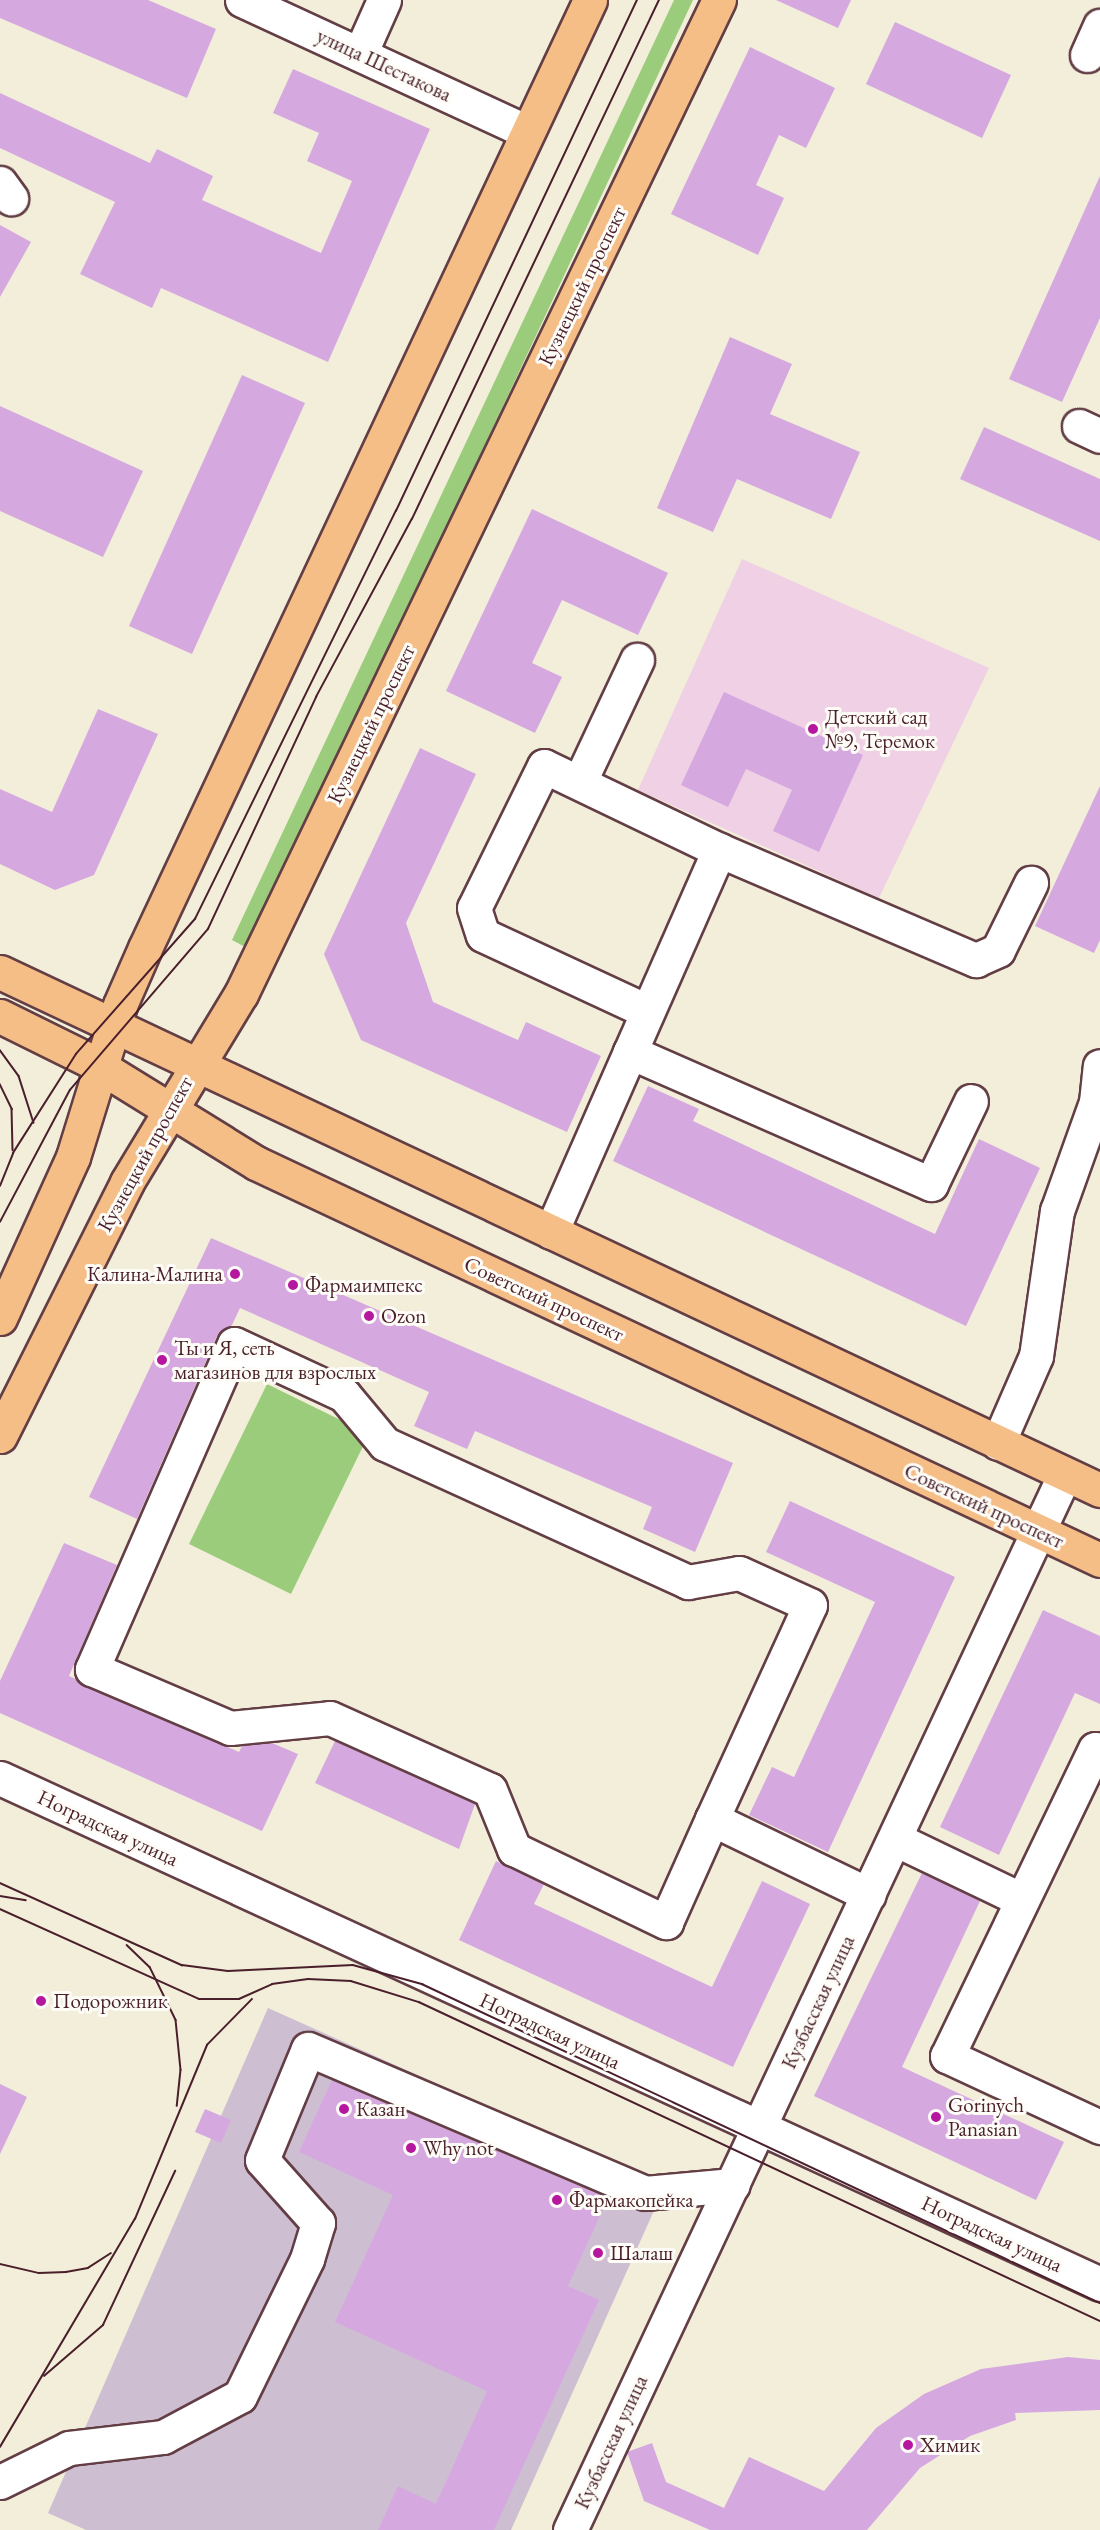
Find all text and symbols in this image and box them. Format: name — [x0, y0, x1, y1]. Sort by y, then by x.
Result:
street label: улица Шестакова — [313, 23, 455, 107]
street label: Кузнецкий проспект — [533, 202, 631, 370]
street label: Кузнецкий проспект — [322, 640, 420, 808]
place label: Детский сад №9, Теремок — [825, 704, 935, 754]
marker: Детский сад №9, Теремок — [806, 722, 820, 736]
street label: Кузнецкий проспект — [92, 1072, 198, 1236]
street label: Советский проспект — [460, 1251, 628, 1347]
place label: Калина-Малина — [87, 1261, 223, 1287]
marker: Калина-Малина — [228, 1267, 242, 1281]
place label: Фармаимпекс — [305, 1272, 423, 1298]
marker: Фармаимпекс — [286, 1278, 300, 1292]
place label: Ozon — [381, 1303, 426, 1329]
marker: Ozon — [362, 1309, 376, 1323]
place label: Ты и Я, сеть магазинов для взрослых — [174, 1335, 376, 1385]
marker: Ты и Я, сеть магазинов для взрослых — [155, 1353, 169, 1367]
street label: Советский проспект — [900, 1458, 1068, 1554]
street label: Ноградская улица — [34, 1784, 182, 1872]
street label: Кузбасская улица — [776, 1931, 860, 2073]
street label: Ноградская улица — [476, 1987, 624, 2075]
place label: Подорожник — [53, 1988, 168, 2014]
marker: Подорожник — [34, 1994, 48, 2008]
place label: Gorinych Panasian — [948, 2092, 1024, 2142]
place label: Казан — [356, 2096, 405, 2122]
marker: Казан — [337, 2102, 351, 2116]
marker: Gorinych Panasian — [929, 2110, 943, 2124]
place label: Why not — [423, 2135, 494, 2161]
marker: Why not — [404, 2141, 418, 2155]
place label: Фармакопейка — [569, 2187, 694, 2213]
street label: Ноградская улица — [918, 2190, 1066, 2278]
marker: Фармакопейка — [550, 2193, 564, 2207]
place label: Шалаш — [610, 2240, 673, 2266]
marker: Шалаш — [591, 2246, 605, 2260]
street label: Кузбасская улица — [569, 2371, 653, 2513]
place label: Химик — [920, 2432, 980, 2458]
marker: Химик — [901, 2438, 915, 2452]

